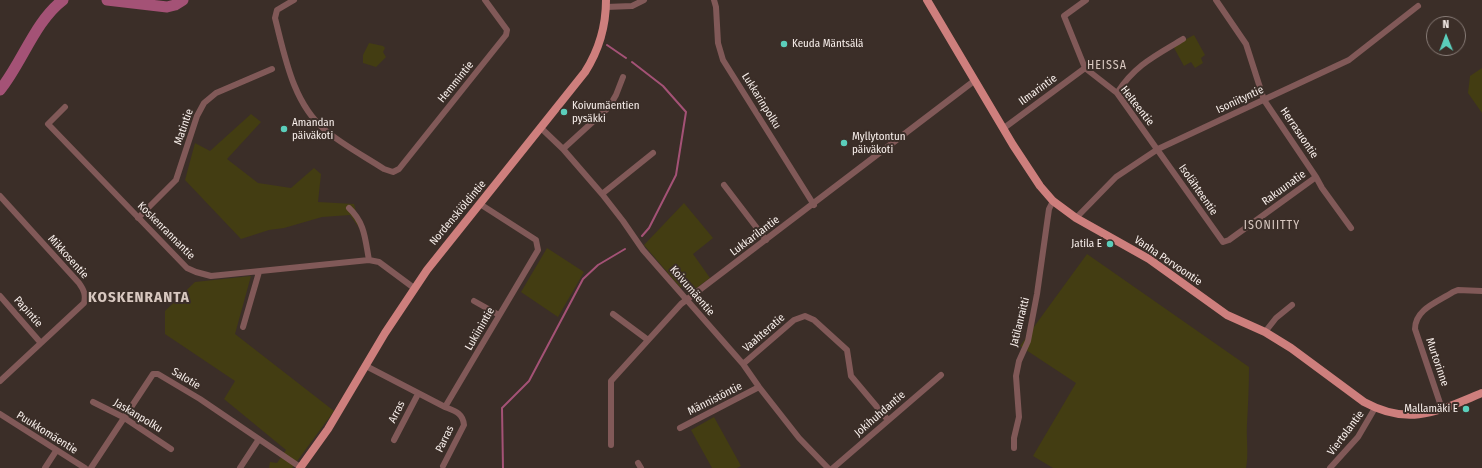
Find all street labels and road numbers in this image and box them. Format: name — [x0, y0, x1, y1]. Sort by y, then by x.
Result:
street label: Hemmintie — [435, 59, 477, 105]
street label: Lukkarinpolku — [739, 70, 783, 132]
street label: Ilmarintie — [1016, 72, 1060, 108]
street label: Helteentie — [1117, 83, 1157, 129]
street label: Isoniityntie — [1214, 83, 1266, 117]
street label: Herrasuontie — [1277, 105, 1321, 161]
street label: Matintie — [172, 107, 196, 147]
street label: Isolähteentie — [1176, 162, 1220, 218]
street label: Rakuunatie — [1260, 168, 1308, 208]
street label: Nordenskiöldintie — [427, 178, 489, 248]
street label: Koskenrannantie — [135, 200, 197, 262]
street label: Lukkarilantie — [728, 213, 782, 259]
street label: Mikkosentie — [45, 232, 91, 282]
street label: Vanha Porvoontie — [1131, 233, 1205, 289]
street label: Koivumäentie — [667, 263, 717, 319]
street label: Papintie — [11, 294, 45, 330]
street label: Jatilanraitti — [1007, 296, 1033, 348]
street label: Lukiinintie — [462, 305, 498, 353]
street label: Vaahteratie — [740, 311, 788, 355]
street label: Murtorinne — [1423, 336, 1451, 388]
street label: Salotie — [169, 365, 203, 393]
street label: Männistöntie — [686, 380, 744, 418]
street label: Jokihuhdantie — [852, 388, 908, 440]
street label: Jaskanpolku — [111, 396, 165, 436]
street label: Arras — [386, 399, 408, 425]
street label: Viertolantie — [1325, 408, 1367, 458]
street label: Puukkomäentie — [14, 409, 80, 457]
street label: Parras — [433, 424, 457, 454]

